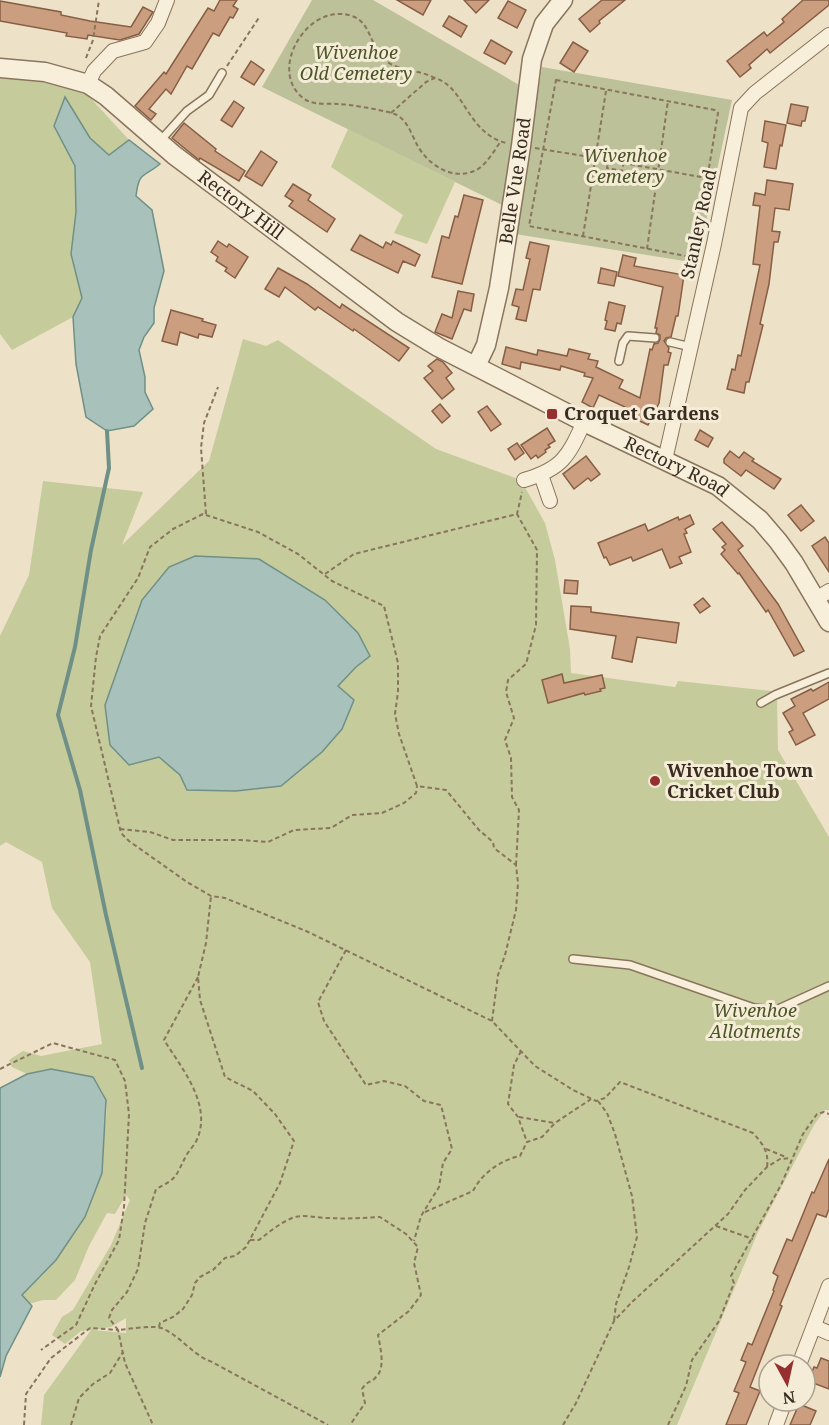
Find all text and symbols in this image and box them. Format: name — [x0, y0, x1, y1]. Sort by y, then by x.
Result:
park label: Wivenhoe Old Cemetery — [300, 40, 412, 85]
street label: Belle Vue Road — [493, 116, 536, 246]
park label: Wivenhoe Cemetery — [583, 143, 667, 188]
street label: Rectory Hill — [194, 164, 290, 245]
street label: Stanley Road — [675, 167, 721, 281]
place label: Croquet Gardens — [564, 401, 720, 425]
marker: Croquet Gardens — [545, 407, 559, 421]
street label: Rectory Road — [621, 430, 735, 502]
place label: Wivenhoe Town Cricket Club — [667, 758, 813, 803]
marker: Wivenhoe Town Cricket Club — [648, 774, 662, 788]
park label: Wivenhoe Allotments — [707, 998, 801, 1043]
north arrow — [757, 1353, 817, 1413]
text: N — [781, 1386, 797, 1410]

